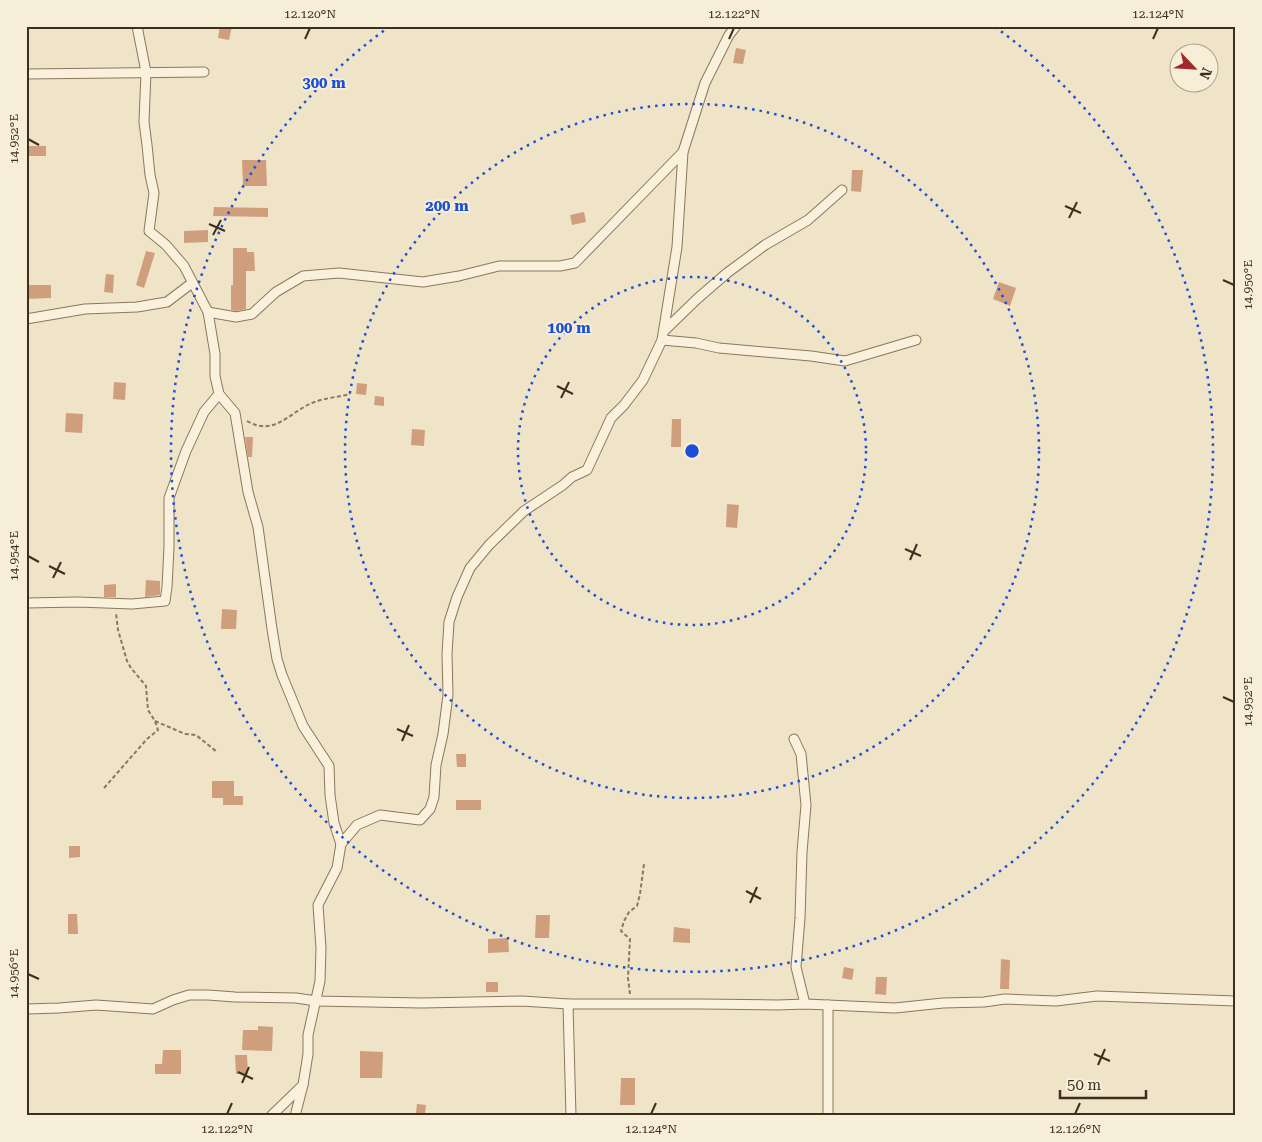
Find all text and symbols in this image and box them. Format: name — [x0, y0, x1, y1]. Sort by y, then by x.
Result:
text: 12.120°N — [284, 7, 336, 21]
text: 12.122°N — [708, 7, 760, 21]
text: 12.124°N — [1132, 7, 1184, 21]
north arrow — [1170, 42, 1220, 92]
text: N — [1196, 65, 1215, 82]
text: 300 m — [302, 74, 346, 92]
text: 14.952°E — [7, 114, 21, 164]
text: 200 m — [425, 197, 469, 215]
text: 14.950°E — [1241, 260, 1255, 310]
text: 100 m — [547, 319, 591, 337]
centre of rings — [683, 442, 701, 460]
text: 14.954°E — [7, 531, 21, 581]
text: 14.952°E — [1241, 677, 1255, 727]
text: 14.956°E — [7, 949, 21, 999]
scale bar — [1060, 1067, 1146, 1099]
text: 50 m — [1067, 1076, 1102, 1094]
text: 12.122°N — [201, 1122, 253, 1136]
text: 12.124°N — [625, 1122, 677, 1136]
text: 12.126°N — [1049, 1122, 1101, 1136]

